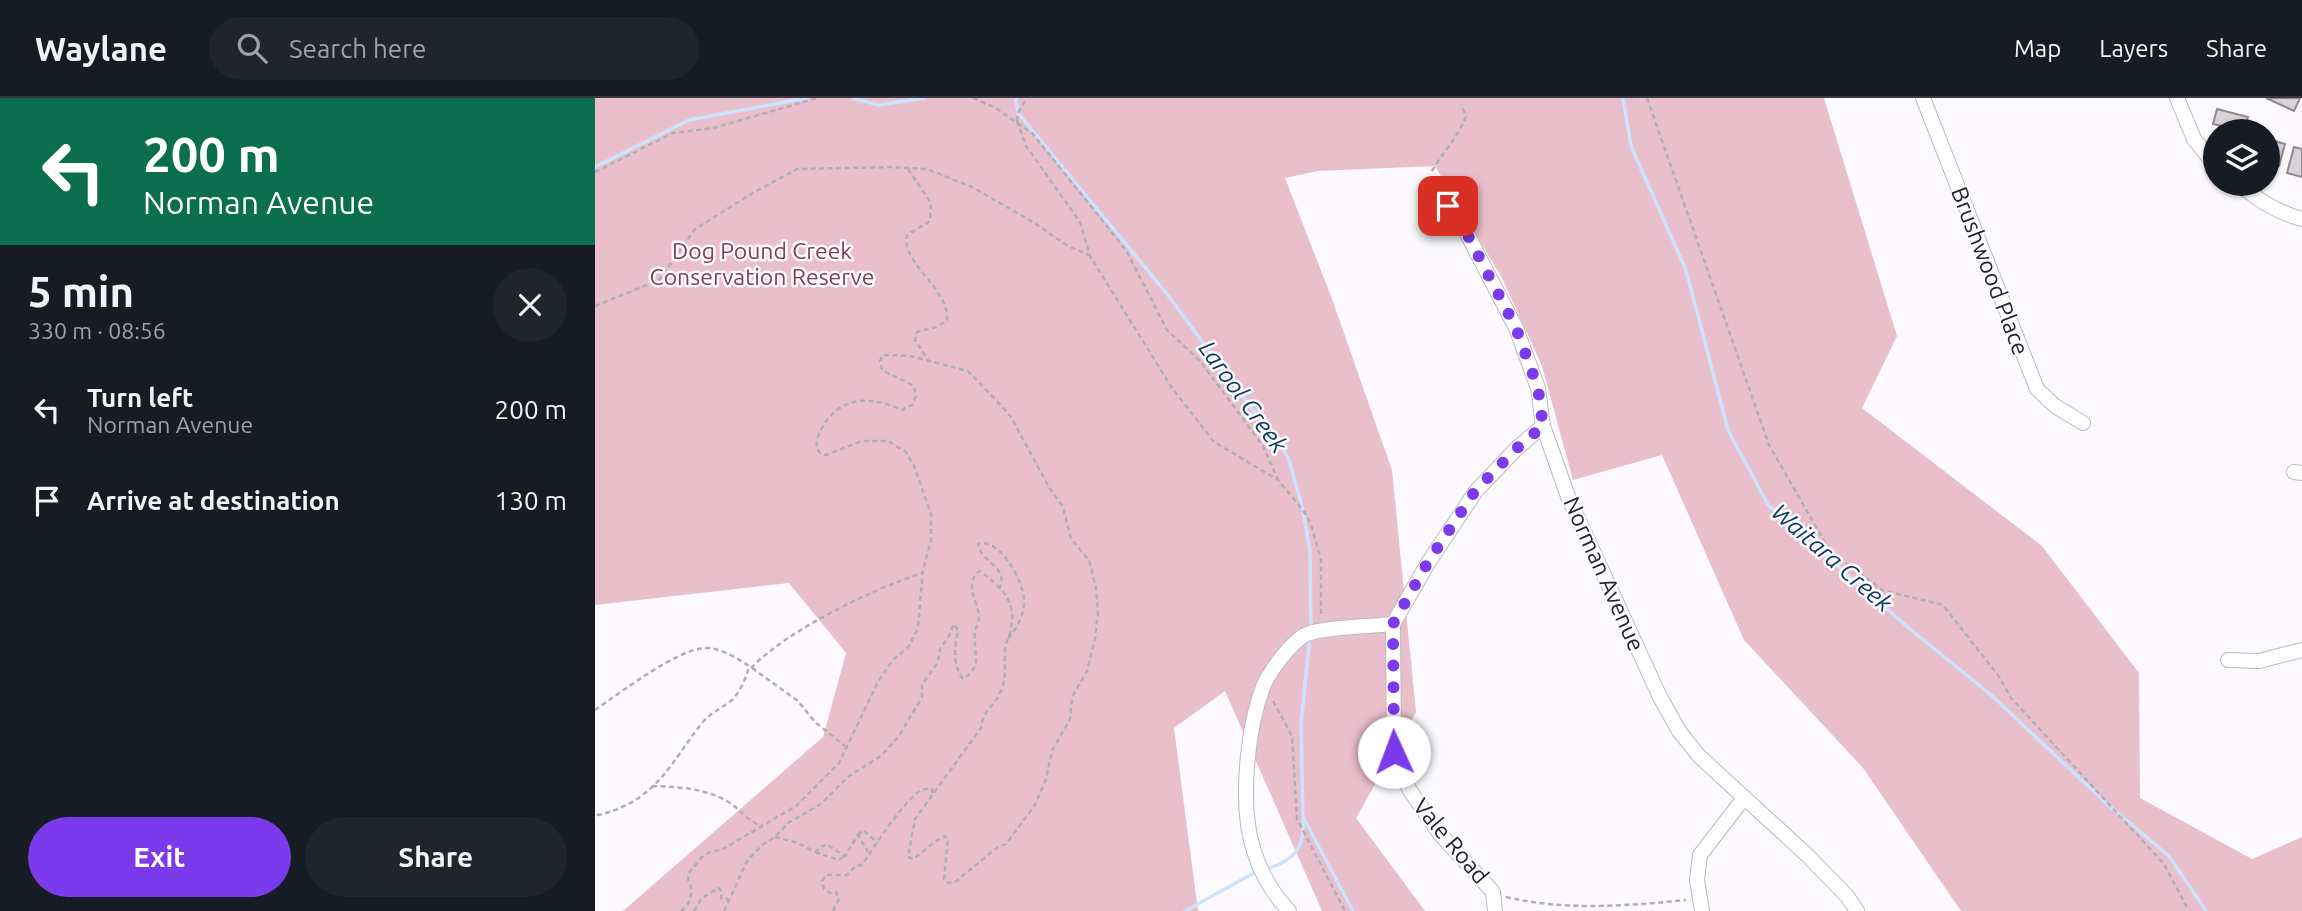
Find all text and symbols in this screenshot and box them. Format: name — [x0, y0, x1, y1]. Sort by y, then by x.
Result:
search box — [209, 17, 699, 80]
icon: search — [233, 29, 271, 67]
text: Waylane — [35, 30, 167, 67]
text: Search here — [289, 34, 426, 63]
text: Map — [2014, 35, 2061, 62]
text: Layers — [2099, 35, 2168, 62]
text: Share — [2206, 35, 2267, 62]
map controls — [2203, 119, 2280, 196]
button: layers — [2203, 119, 2280, 196]
icon: left — [28, 126, 119, 217]
text: 200 m — [143, 126, 280, 181]
pin — [1418, 176, 1478, 236]
street label: Brushwood Place — [1947, 183, 2034, 358]
text: Norman Avenue — [143, 184, 374, 220]
icon: arrive — [1429, 187, 1467, 225]
park label: Dog Pound Creek Conservation Reserve — [650, 238, 874, 289]
text: 5 min — [28, 268, 134, 315]
button: close — [493, 268, 567, 342]
text: 330 m · 08:56 — [28, 318, 166, 343]
water label: Larool Creek — [1194, 335, 1293, 459]
text: Turn left — [87, 383, 193, 412]
icon: left — [28, 391, 66, 429]
text: 200 m — [495, 395, 567, 424]
text: Norman Avenue — [87, 412, 253, 437]
icon: arrive — [28, 482, 66, 520]
text: Arrive at destination — [87, 486, 340, 515]
text: 130 m — [495, 486, 567, 515]
street label: Norman Avenue — [1559, 493, 1650, 655]
water label: Waitara Creek — [1767, 498, 1898, 618]
position arrow — [1357, 715, 1431, 789]
street label: Vale Road — [1409, 793, 1494, 888]
button: Exit — [28, 817, 291, 897]
button: Share — [305, 817, 567, 897]

